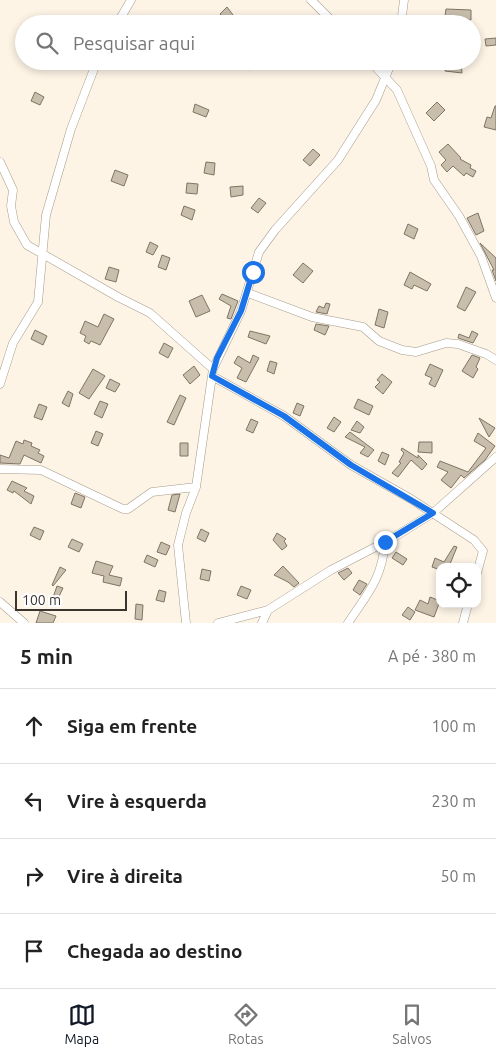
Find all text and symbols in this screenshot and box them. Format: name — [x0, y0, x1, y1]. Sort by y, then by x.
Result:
search box — [15, 15, 481, 70]
icon: search — [33, 29, 61, 57]
text: Pesquisar aqui — [73, 32, 195, 54]
route start — [242, 261, 265, 284]
route end — [374, 531, 397, 554]
map controls — [436, 563, 481, 608]
button: locate — [436, 563, 481, 608]
scale bar — [15, 588, 128, 611]
text: 100 m — [22, 592, 61, 608]
text: 5 min — [20, 644, 73, 668]
text: A pé · 380 m — [388, 647, 476, 665]
icon: ahead — [20, 712, 48, 740]
text: Siga em frente — [67, 715, 197, 737]
text: 100 m — [431, 717, 476, 735]
icon: left — [20, 787, 48, 815]
text: Vire à esquerda — [67, 790, 207, 812]
text: 230 m — [431, 792, 476, 810]
icon: right — [20, 862, 48, 890]
text: Vire à direita — [67, 865, 183, 887]
text: 50 m — [440, 867, 476, 885]
icon: arrive — [20, 937, 48, 965]
text: Chegada ao destino — [67, 940, 243, 962]
tab: Mapa — [64, 1001, 99, 1047]
tab: Rotas — [228, 1001, 264, 1047]
tab: Salvos — [392, 1001, 432, 1047]

